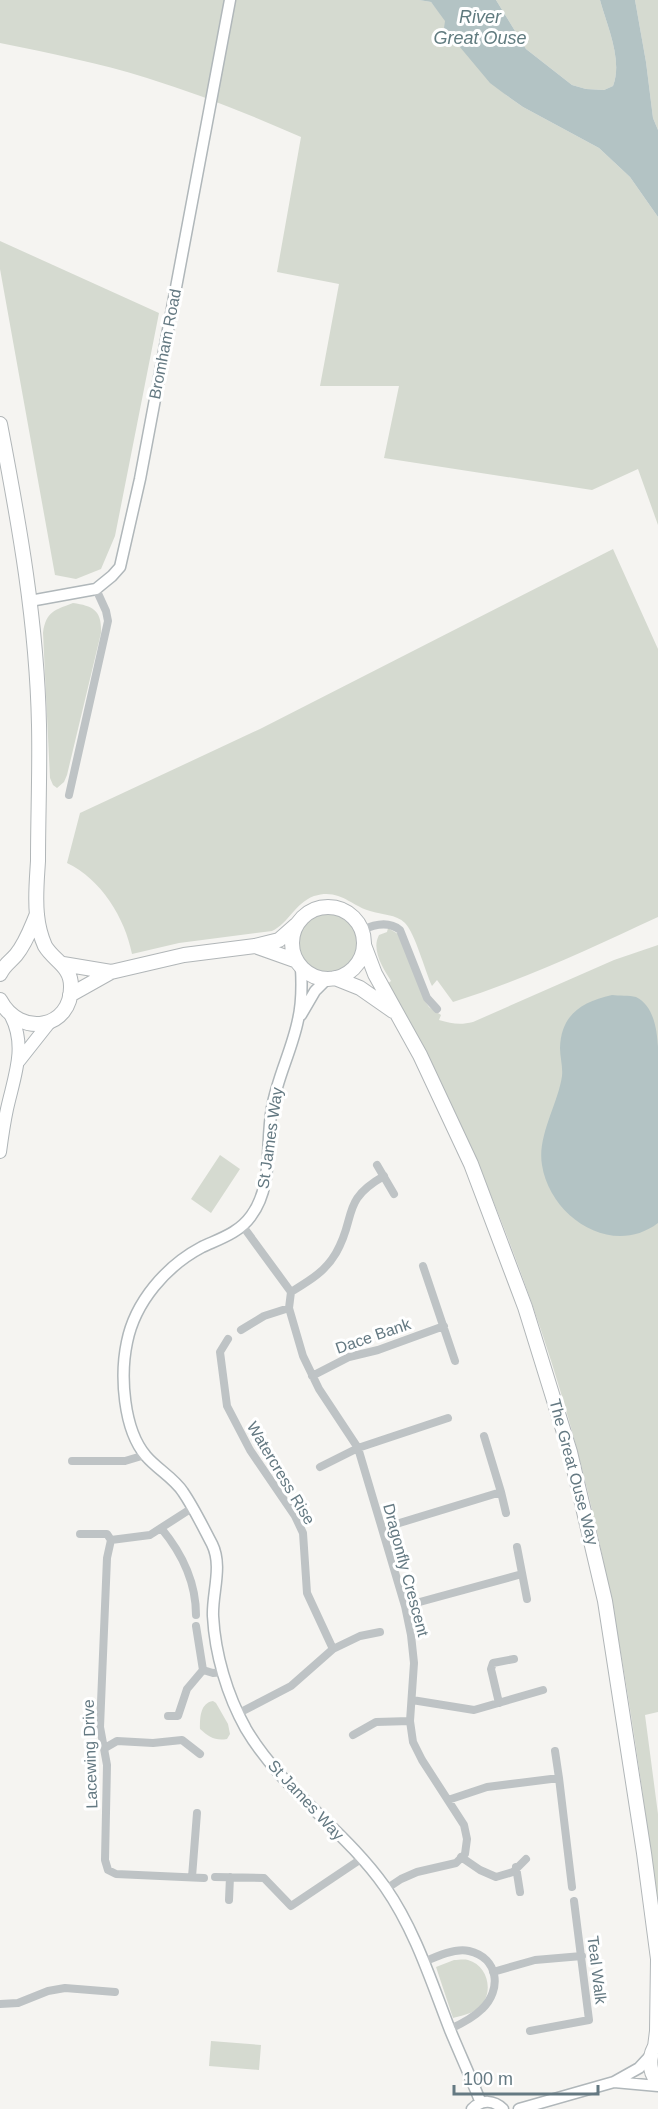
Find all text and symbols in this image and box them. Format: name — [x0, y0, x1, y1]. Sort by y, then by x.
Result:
water label: River Great Ouse — [433, 7, 527, 48]
street label: Bromham Road — [146, 287, 184, 401]
street label: St James Way — [254, 1086, 286, 1190]
street label: Dace Bank — [333, 1315, 414, 1357]
street label: The Great Ouse Way — [546, 1397, 602, 1547]
street label: Watercress Rise — [244, 1419, 318, 1528]
street label: Dragonfly Crescent — [380, 1502, 432, 1639]
street label: Lacewing Drive — [80, 1699, 100, 1809]
street label: St James Way — [265, 1757, 347, 1843]
street label: Teal Walk — [584, 1935, 610, 2006]
scale bar — [454, 2058, 598, 2096]
text: 100 m — [463, 2069, 513, 2089]

